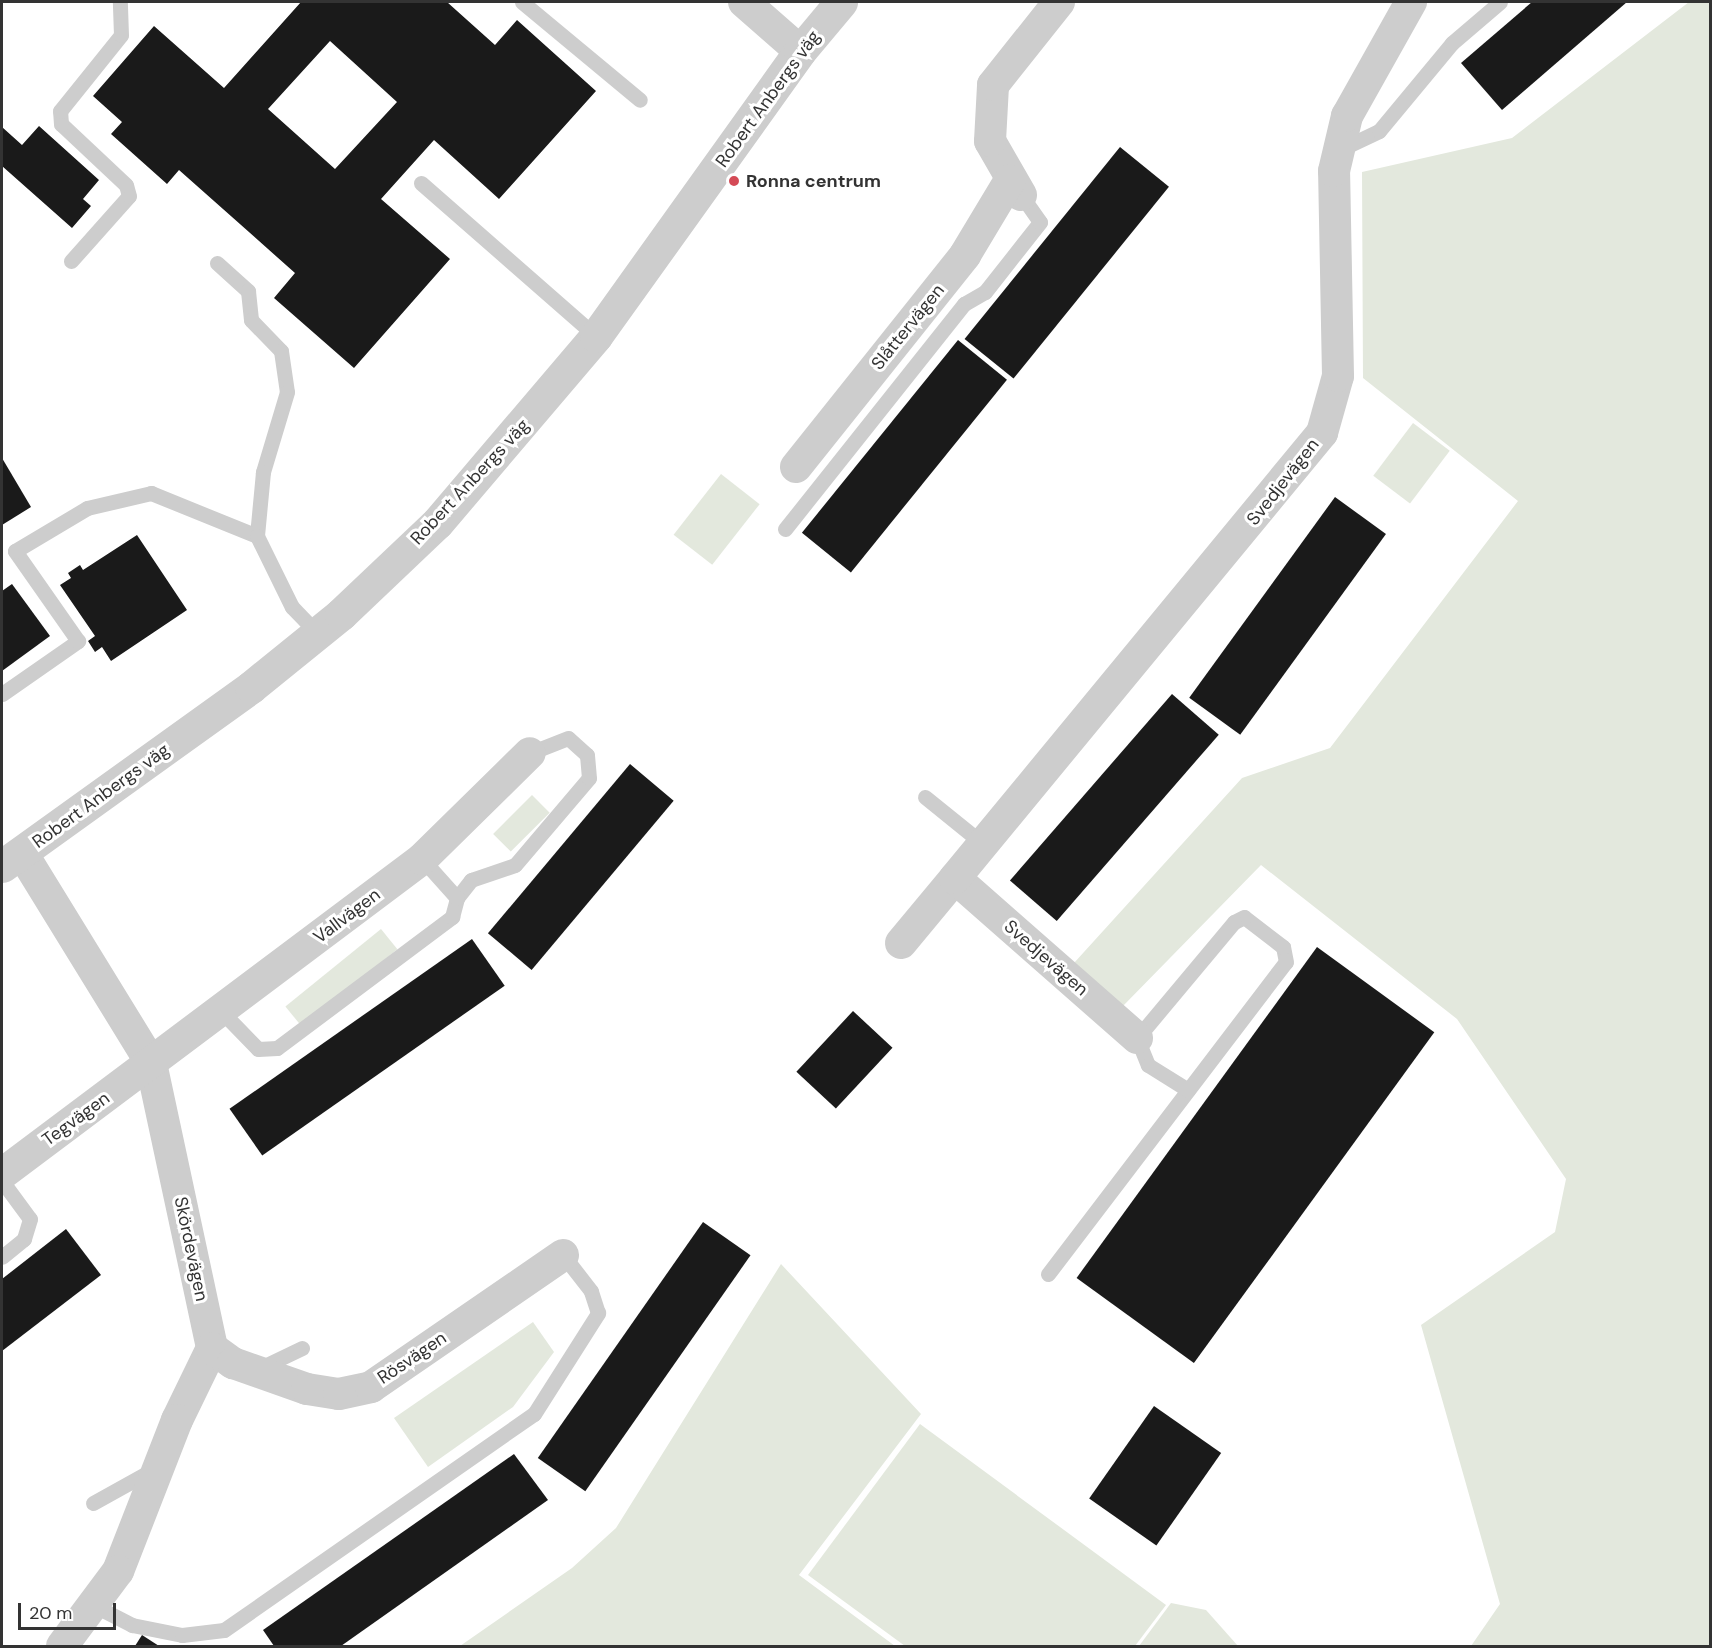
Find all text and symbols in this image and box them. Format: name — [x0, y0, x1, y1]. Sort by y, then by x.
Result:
street label: Robert Anbergs väg — [711, 26, 825, 172]
place label: Ronna centrum — [746, 170, 881, 192]
marker: Ronna centrum — [727, 174, 741, 188]
street label: Slåttervägen — [867, 280, 949, 374]
street label: Robert Anbergs väg — [406, 415, 534, 549]
street label: Svedjevägen — [1242, 434, 1324, 530]
street label: Robert Anbergs väg — [28, 739, 174, 853]
street label: Vallvägen — [309, 884, 385, 948]
street label: Svedjevägen — [1000, 916, 1092, 1000]
street label: Tegvägen — [38, 1087, 114, 1151]
street label: Skördevägen — [169, 1195, 213, 1303]
street label: Rösvägen — [373, 1327, 451, 1389]
scale bar — [21, 1591, 118, 1629]
text: 20 m — [29, 1601, 72, 1625]

